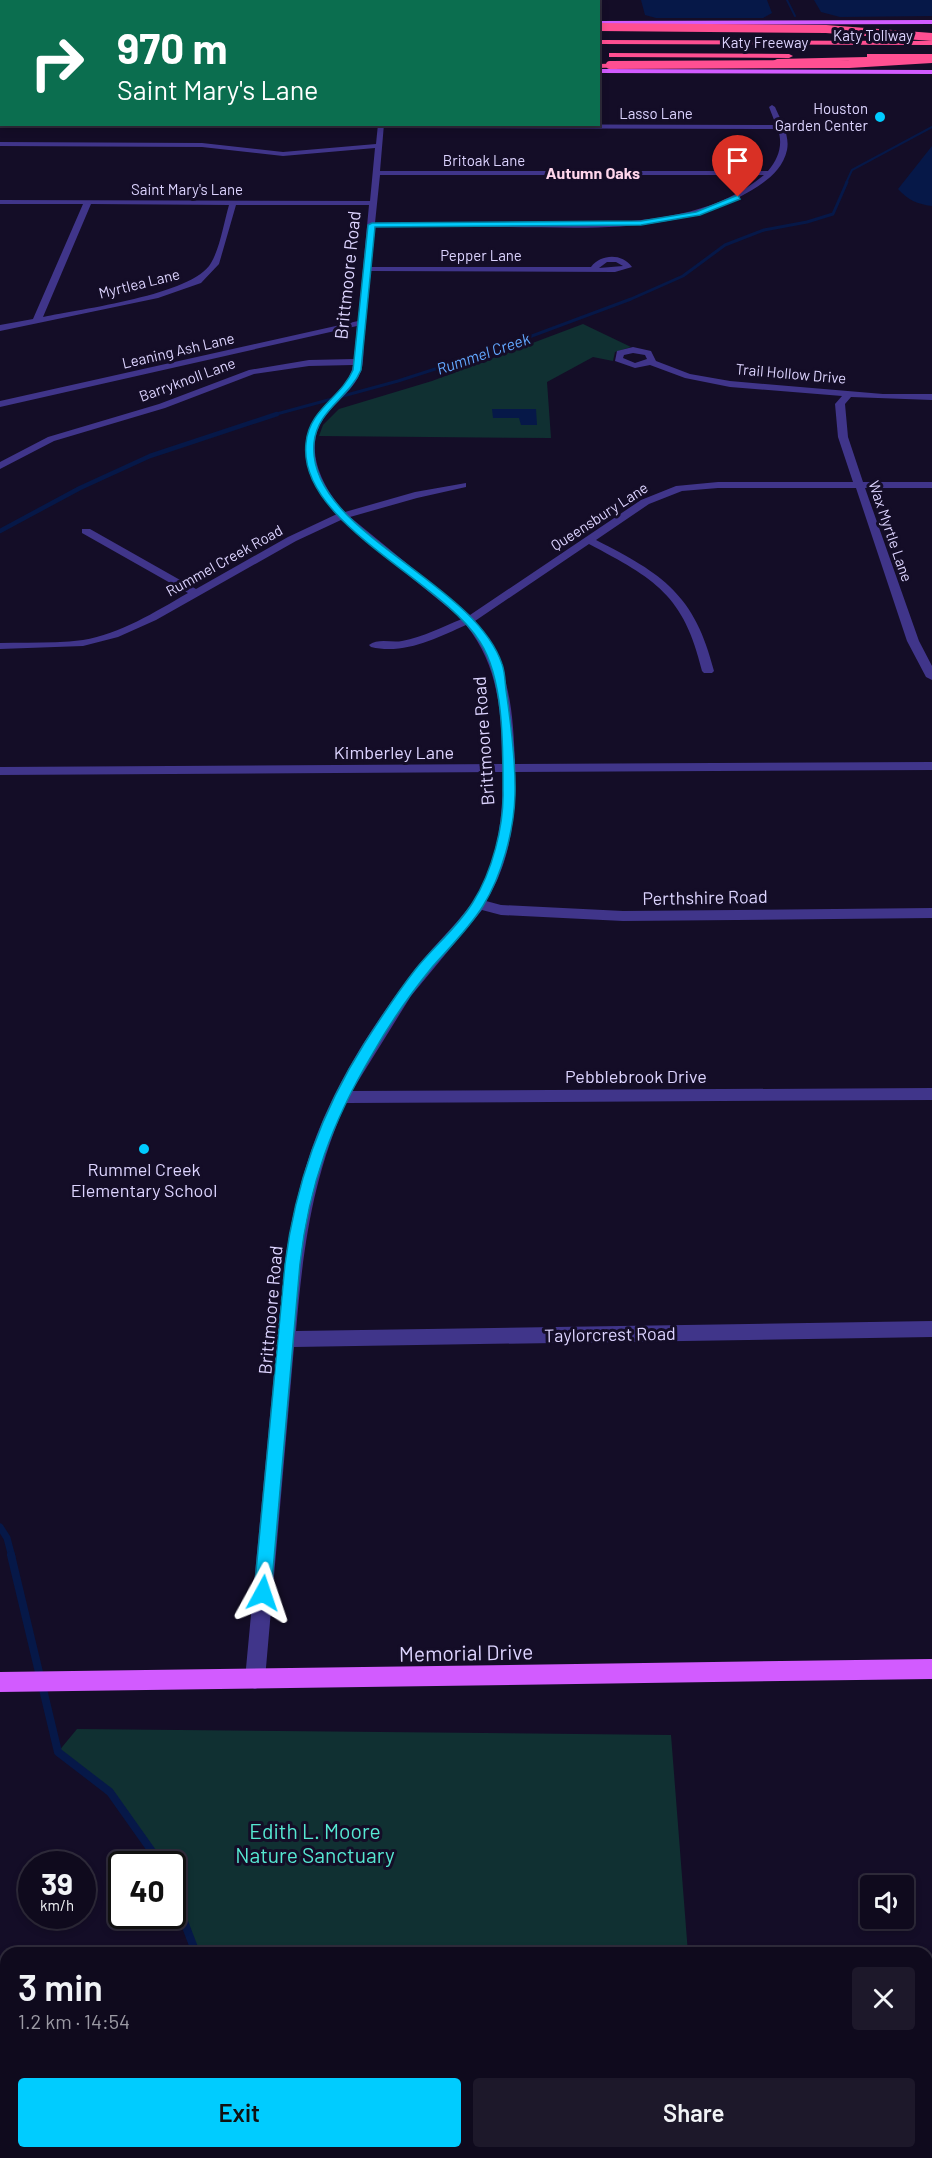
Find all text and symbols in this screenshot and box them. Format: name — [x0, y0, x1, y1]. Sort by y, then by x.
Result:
text: 970 m — [117, 22, 228, 72]
icon: right — [18, 24, 96, 102]
street label: Katy Tollway — [833, 26, 913, 44]
street label: Katy Freeway — [722, 33, 808, 51]
text: Saint Mary's Lane — [117, 73, 318, 105]
place label: Houston Garden Center — [775, 99, 869, 134]
street label: Lasso Lane — [619, 104, 693, 122]
marker: Houston Garden Center — [873, 110, 887, 124]
pin — [712, 135, 763, 197]
icon: arrive — [721, 144, 754, 177]
street label: Britoak Lane — [443, 151, 525, 169]
district label: Autumn Oaks — [546, 163, 640, 182]
street label: Saint Mary's Lane — [131, 180, 243, 198]
street label: Brittmoore Road — [329, 210, 365, 340]
street label: Pepper Lane — [440, 246, 522, 264]
street label: Myrtlea Lane — [97, 264, 181, 302]
street label: Leaning Ash Lane — [120, 328, 236, 372]
water label: Rummel Creek — [434, 328, 532, 378]
street label: Barryknoll Lane — [136, 353, 238, 405]
street label: Trail Hollow Drive — [735, 359, 847, 387]
street label: Queensbury Lane — [547, 478, 651, 554]
street label: Wax Myrtle Lane — [865, 478, 917, 584]
street label: Rummel Creek Road — [163, 520, 285, 600]
street label: Brittmoore Road — [468, 676, 498, 806]
street label: Kimberley Lane — [334, 741, 454, 763]
street label: Perthshire Road — [642, 885, 768, 909]
street label: Pebblebrook Drive — [565, 1065, 707, 1087]
marker: Rummel Creek Elementary School — [137, 1142, 151, 1156]
place label: Rummel Creek Elementary School — [71, 1158, 217, 1201]
street label: Brittmoore Road — [253, 1245, 287, 1375]
street label: Taylorcrest Road — [544, 1322, 676, 1346]
position arrow — [231, 1561, 295, 1625]
street label: Memorial Drive — [399, 1638, 533, 1666]
park label: Edith L. Moore Nature Sanctuary — [235, 1818, 395, 1867]
speed limit sign: 40 — [108, 1851, 186, 1929]
text: 39 — [41, 1865, 73, 1901]
map controls — [860, 1875, 914, 1929]
button: sound — [860, 1875, 914, 1929]
text: km/h — [40, 1896, 74, 1914]
text: 3 min — [18, 1965, 103, 2008]
button: close — [852, 1967, 915, 2030]
text: 1.2 km · 14:54 — [18, 2009, 130, 2033]
button: Exit — [18, 2078, 461, 2147]
button: Share — [473, 2078, 915, 2147]

